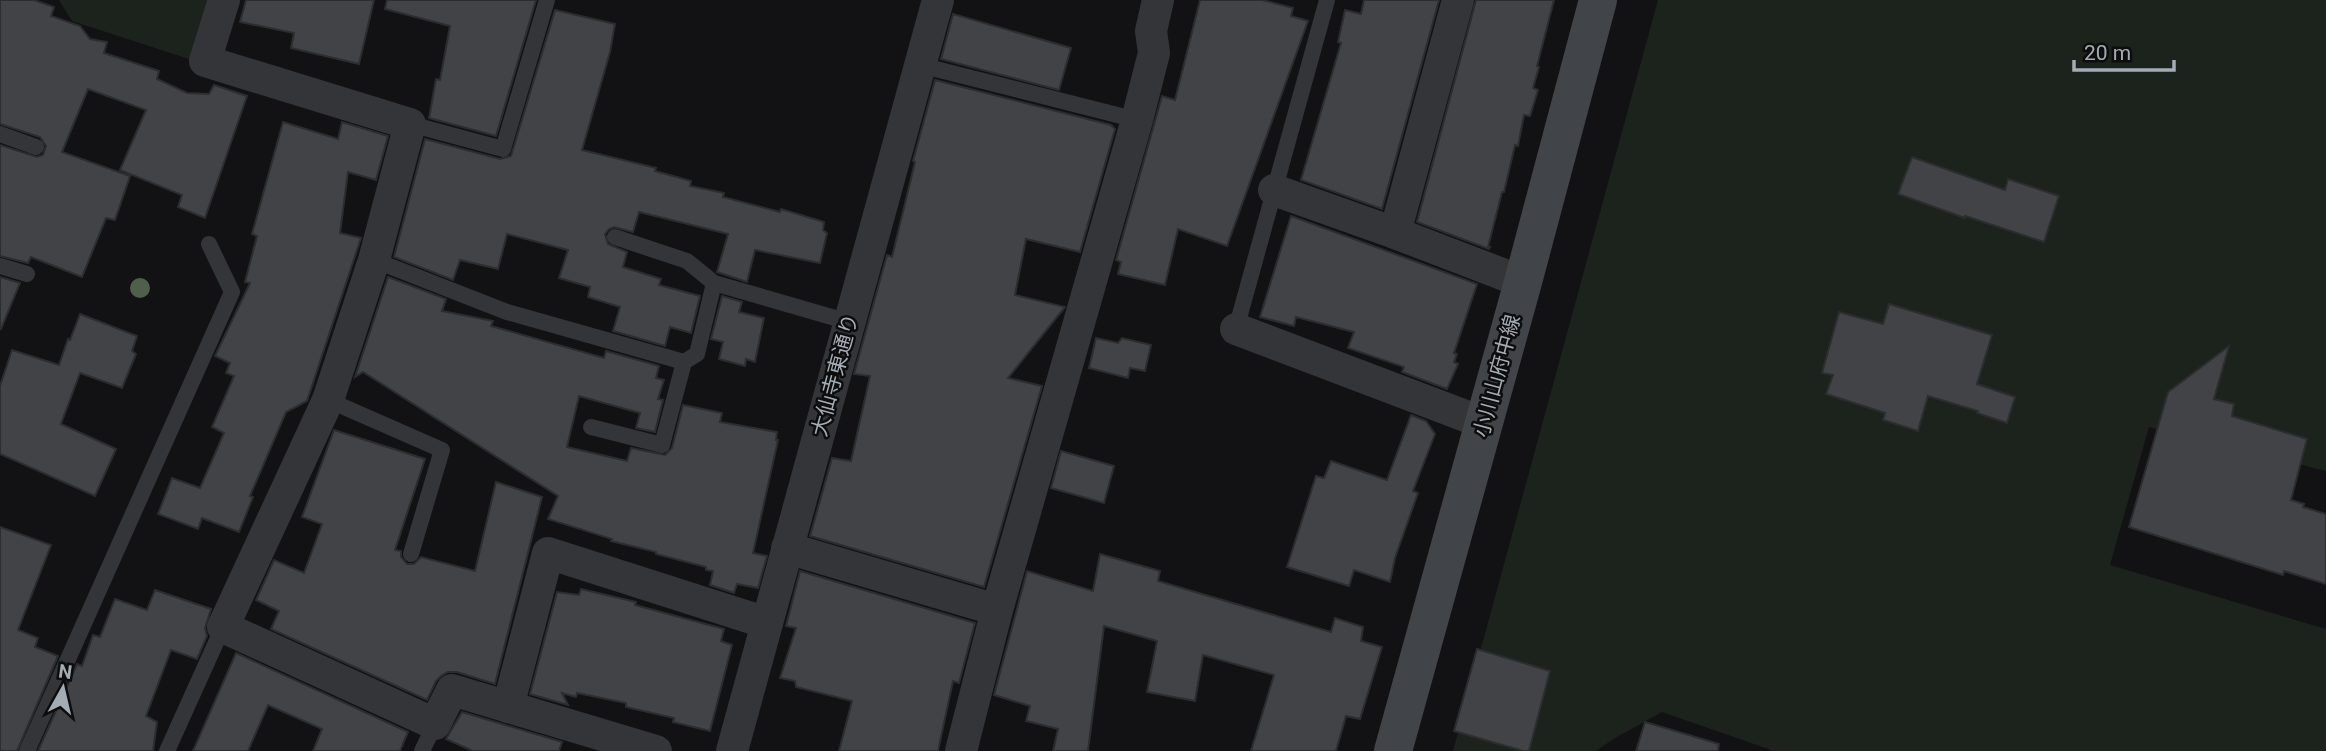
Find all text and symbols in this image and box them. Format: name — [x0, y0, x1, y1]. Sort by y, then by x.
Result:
scale bar — [2074, 28, 2174, 72]
text: 20 m — [2084, 41, 2131, 65]
street label: 大仙寺東通り — [807, 311, 863, 439]
street label: 小川山府中線 — [1469, 312, 1525, 440]
north arrow — [28, 653, 98, 723]
text: N — [57, 659, 74, 684]

